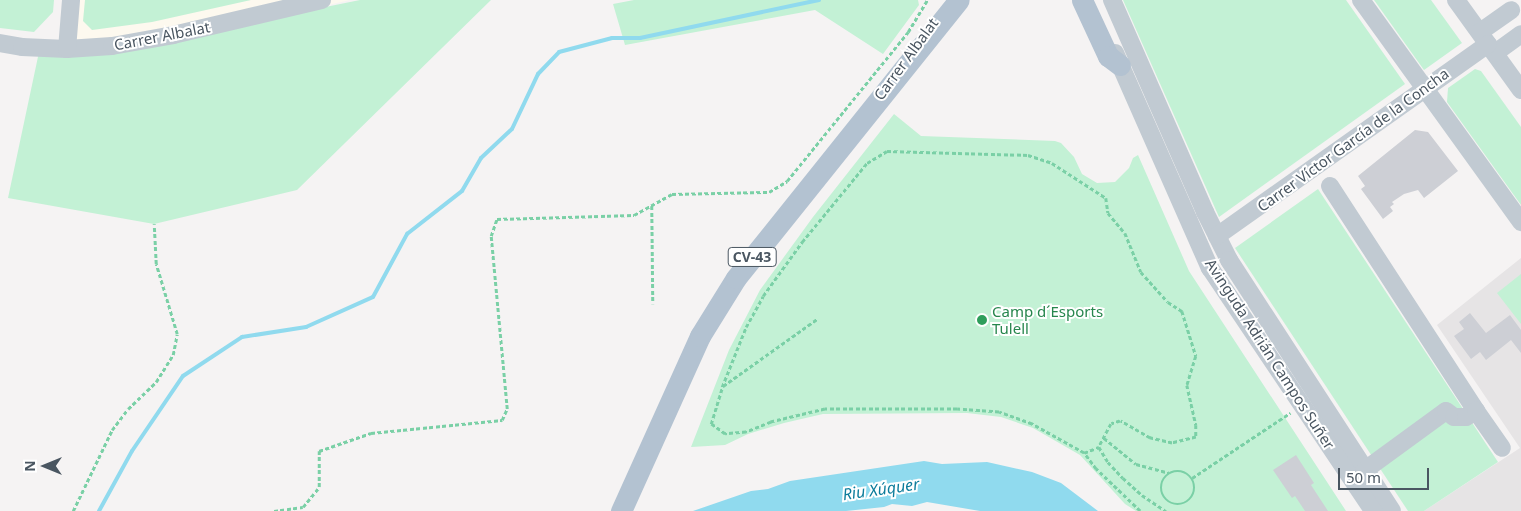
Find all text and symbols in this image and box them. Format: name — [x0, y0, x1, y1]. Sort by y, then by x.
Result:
street label: Carrer Albalat — [870, 14, 942, 104]
street label: Carrer Albalat — [113, 18, 211, 54]
street label: Carrer Víctor García de la Concha — [1254, 64, 1452, 216]
road number: CV-43 — [727, 246, 777, 268]
street label: Avinguda Adrián Campos Suñer — [1202, 255, 1338, 453]
place label: Camp d´Esports Tulell — [992, 302, 1103, 337]
marker: Camp d´Esports Tulell — [976, 314, 988, 326]
north arrow — [20, 441, 70, 491]
scale bar — [1341, 458, 1432, 490]
text: N — [20, 460, 39, 472]
text: 50 m — [1346, 467, 1381, 487]
water label: Riu Xúquer — [841, 474, 921, 504]

